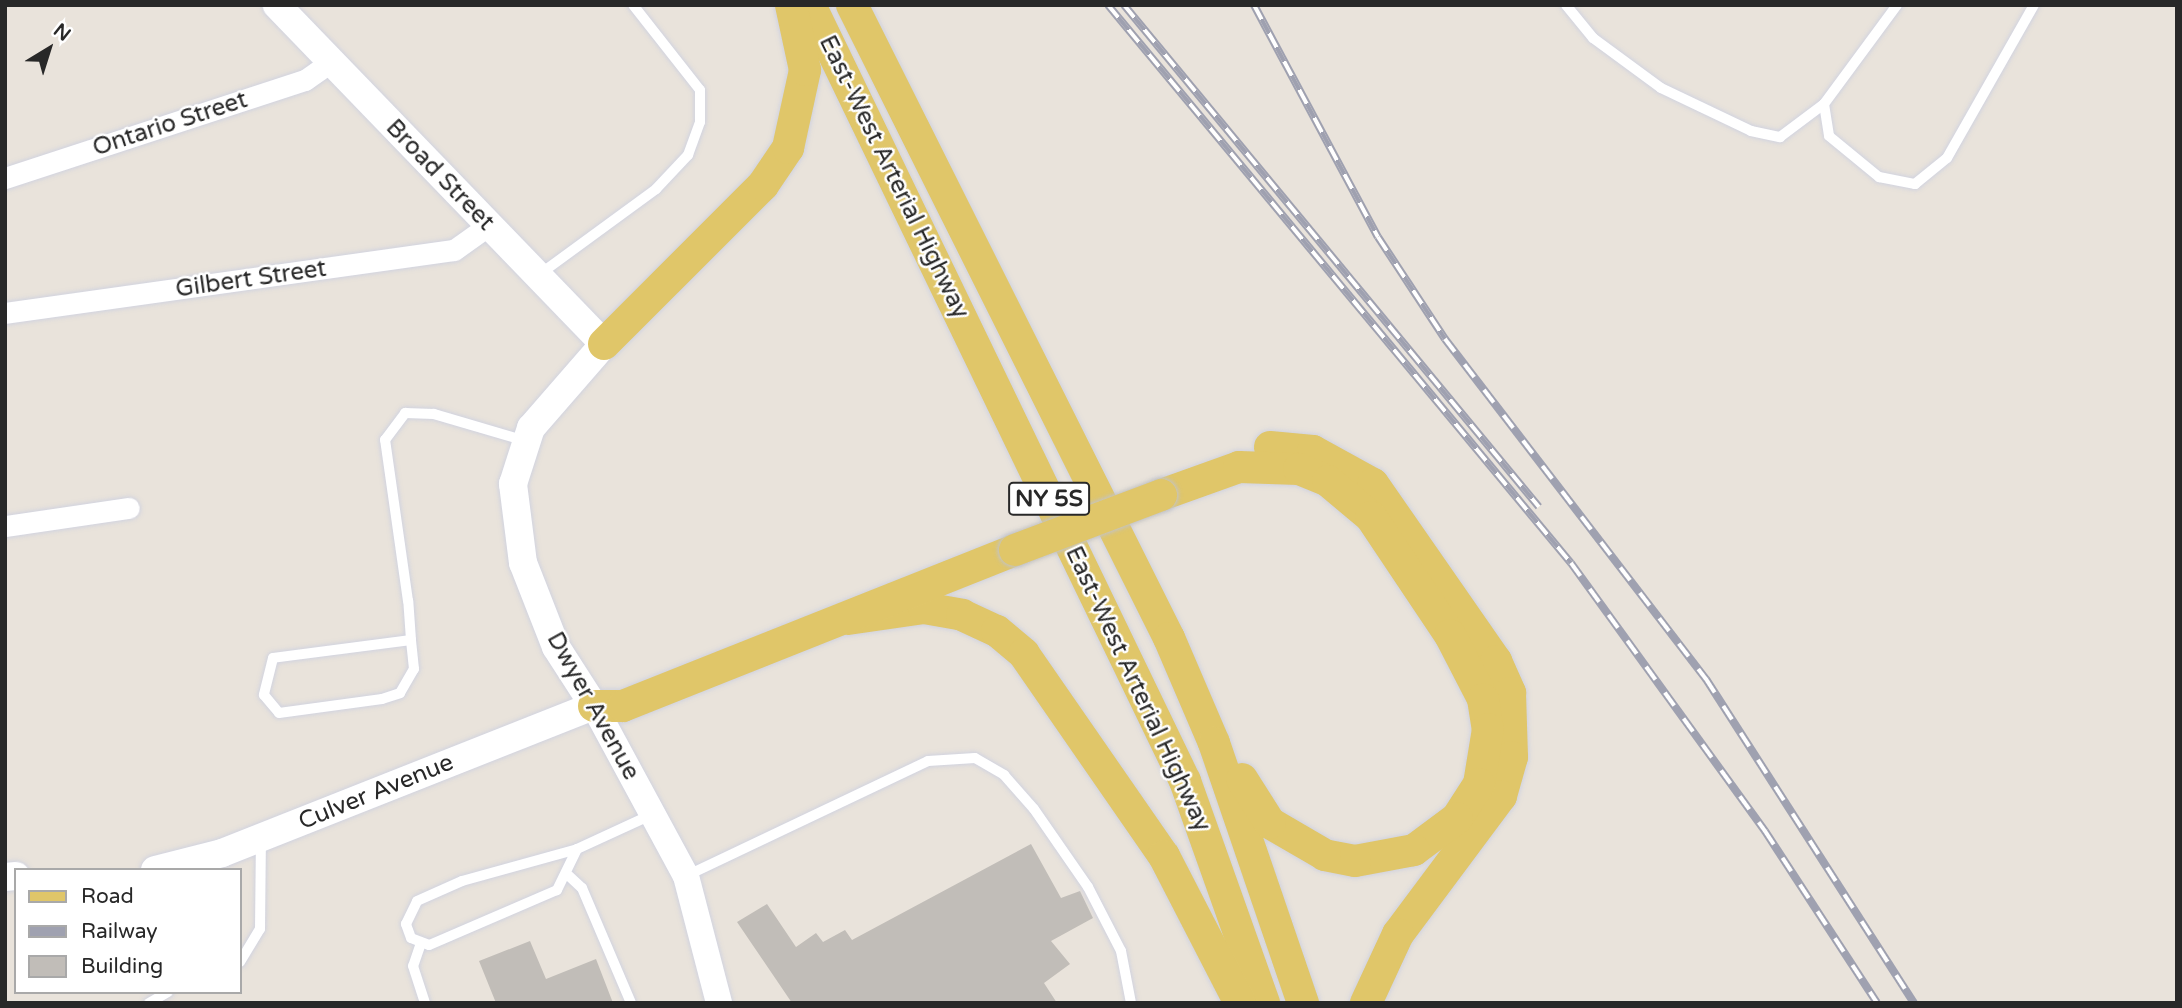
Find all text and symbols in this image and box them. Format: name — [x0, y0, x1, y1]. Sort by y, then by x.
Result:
north arrow — [14, 14, 84, 84]
text: N — [49, 19, 75, 46]
street label: East-West Arterial Highway — [813, 31, 975, 323]
street label: Ontario Street — [89, 85, 251, 163]
street label: Broad Street — [380, 113, 500, 237]
street label: Gilbert Street — [174, 254, 328, 304]
road number: NY 5S — [1007, 480, 1091, 519]
street label: East-West Arterial Highway — [1059, 542, 1217, 836]
street label: Dwyer Avenue — [540, 627, 646, 785]
street label: Culver Avenue — [294, 748, 458, 836]
legend — [14, 868, 242, 994]
text: Road — [81, 884, 134, 909]
text: Railway — [81, 919, 158, 944]
text: Building — [81, 954, 163, 979]

